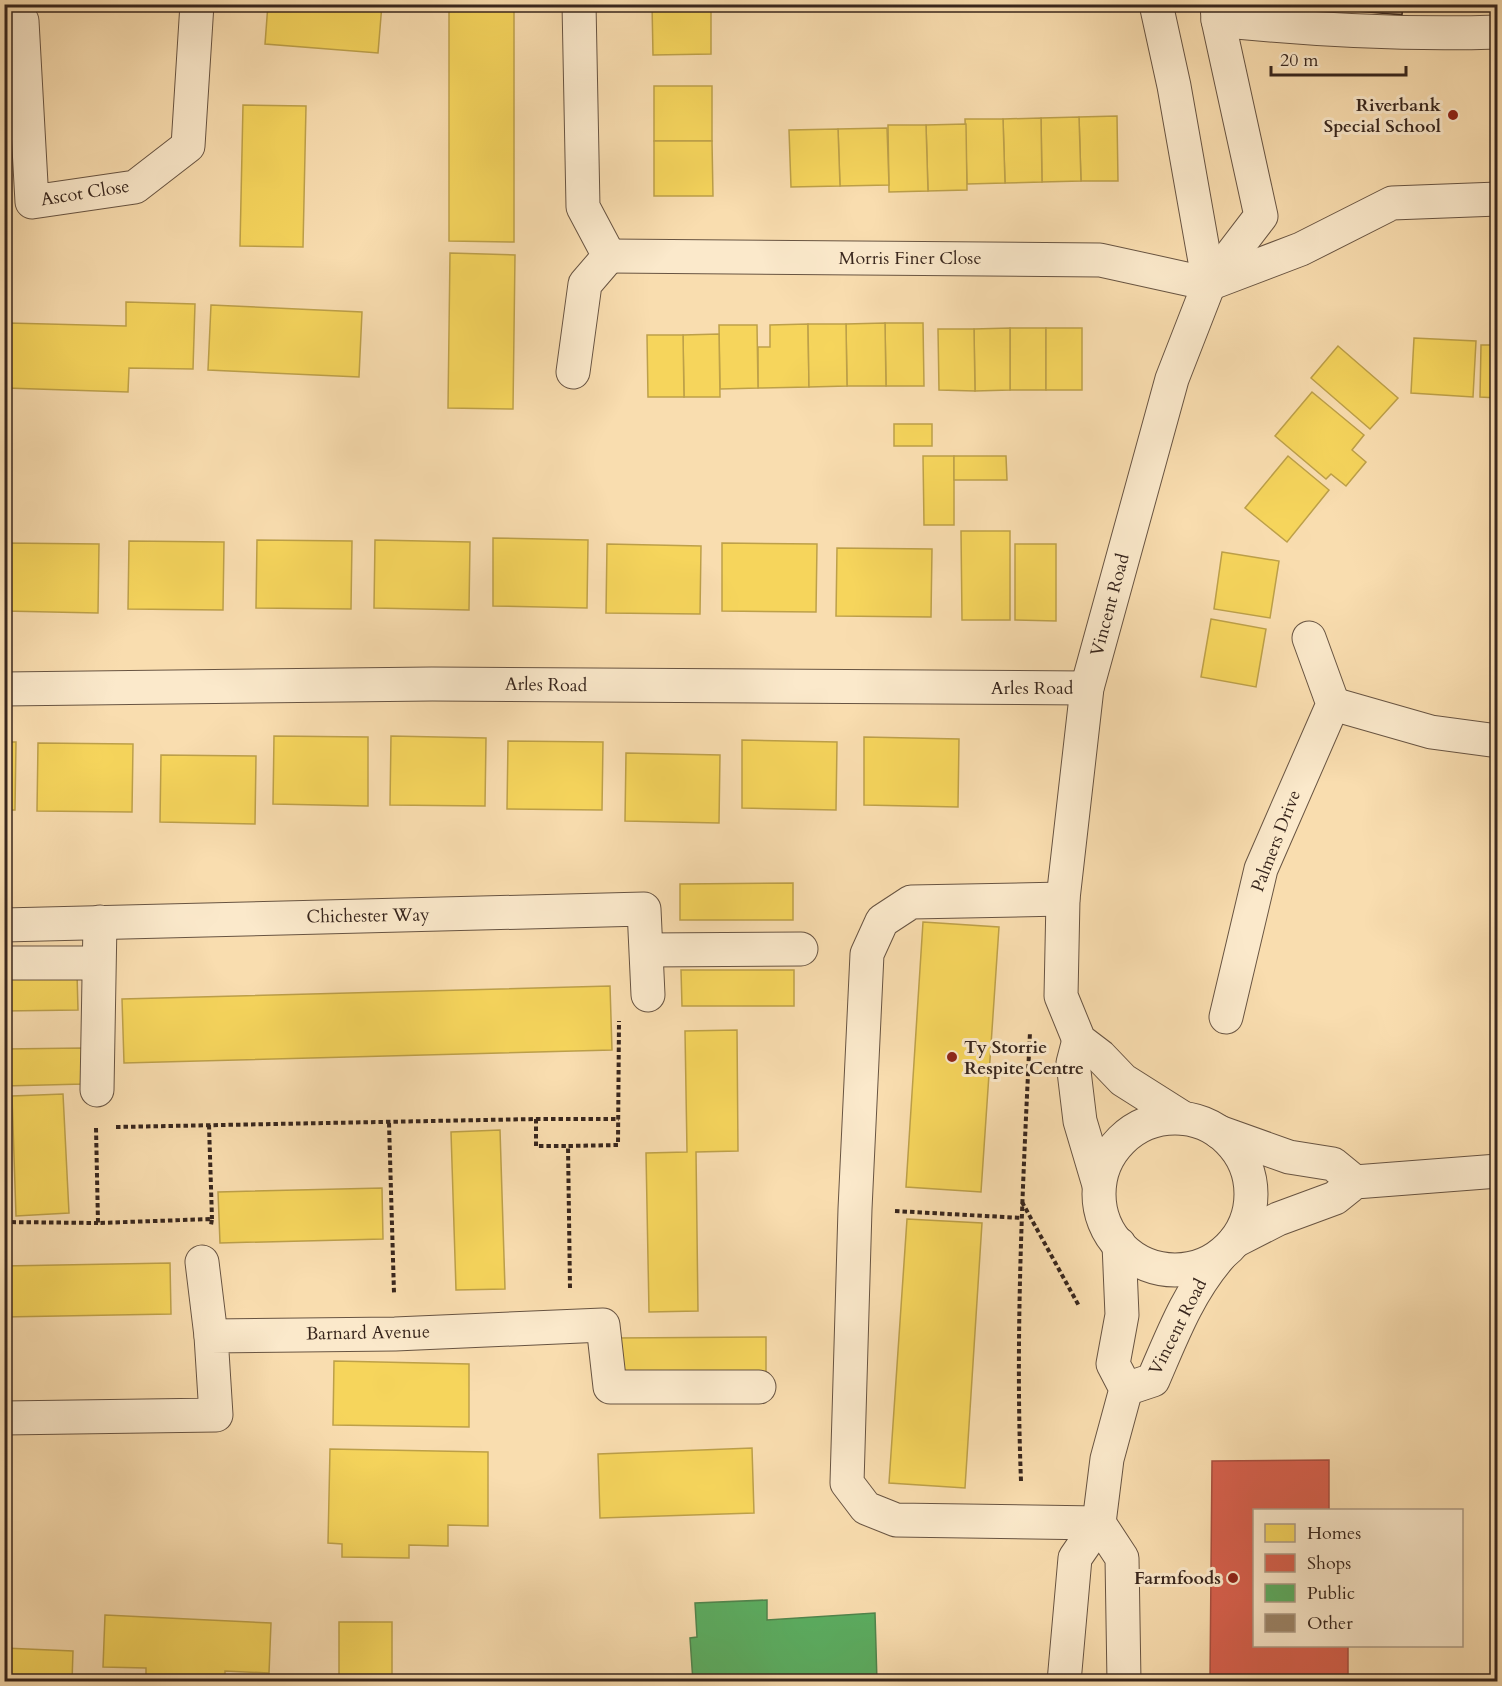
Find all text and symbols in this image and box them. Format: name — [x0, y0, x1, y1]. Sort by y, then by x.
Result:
scale bar — [1271, 39, 1406, 77]
text: 20 m — [1280, 48, 1319, 73]
place label: Riverbank Special School — [1324, 93, 1442, 139]
marker: Riverbank Special School — [1446, 108, 1460, 122]
street label: Ascot Close — [39, 174, 131, 212]
street label: Morris Finer Close — [838, 246, 982, 271]
street label: Vincent Road — [1084, 551, 1136, 659]
street label: Arles Road — [505, 672, 588, 698]
street label: Arles Road — [991, 676, 1074, 701]
street label: Palmers Drive — [1245, 786, 1307, 896]
street label: Chichester Way — [306, 902, 430, 930]
place label: Ty Storrie Respite Centre — [964, 1035, 1084, 1081]
marker: Ty Storrie Respite Centre — [945, 1050, 959, 1064]
street label: Vincent Road — [1143, 1274, 1213, 1380]
street label: Barnard Avenue — [306, 1319, 430, 1347]
legend — [1253, 1509, 1463, 1647]
text: Homes — [1307, 1521, 1361, 1546]
text: Shops — [1307, 1551, 1351, 1576]
place label: Farmfoods — [1134, 1566, 1221, 1591]
marker: Farmfoods — [1226, 1571, 1240, 1585]
text: Public — [1307, 1581, 1355, 1606]
text: Other — [1307, 1611, 1353, 1636]

